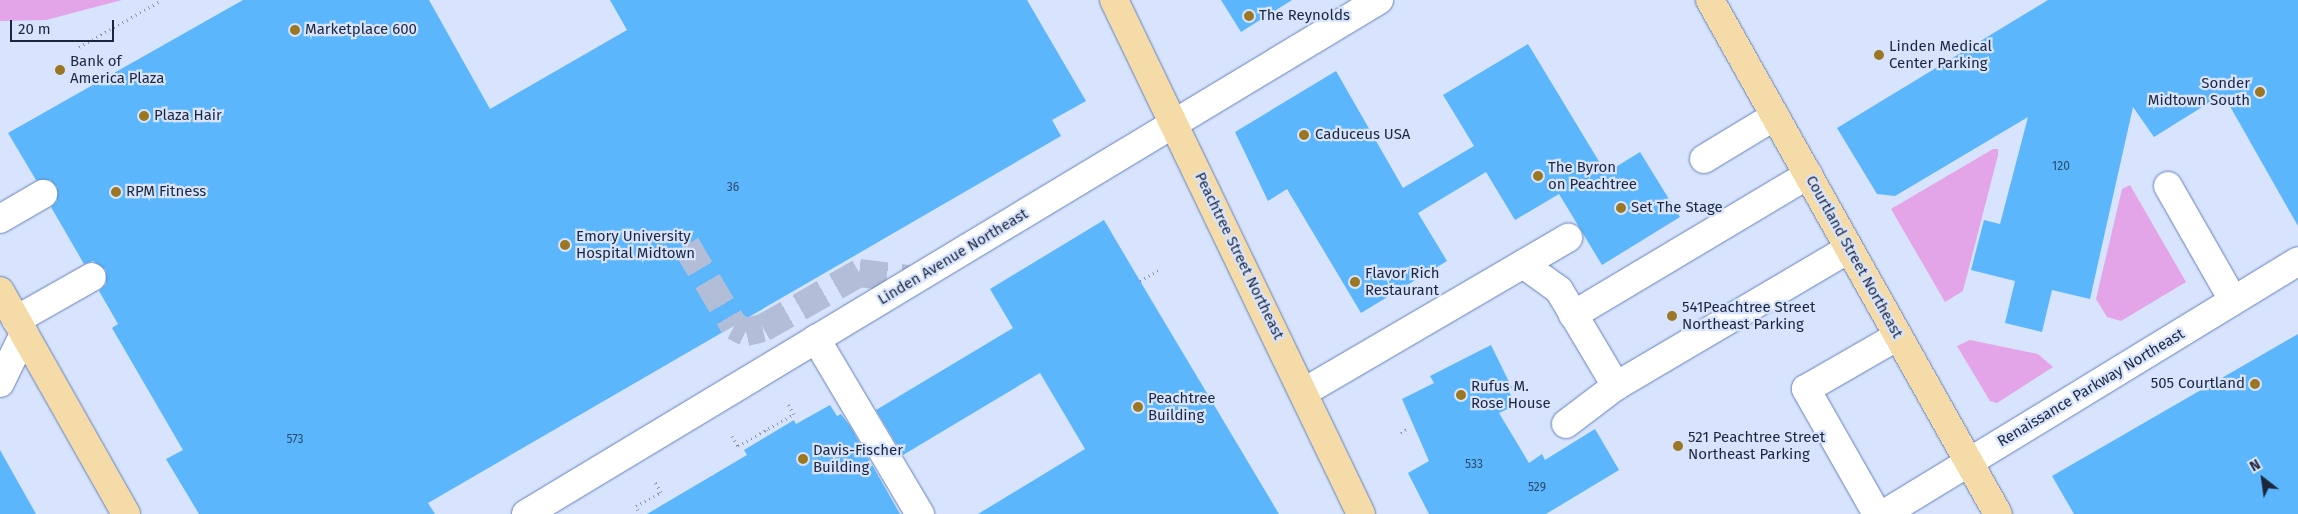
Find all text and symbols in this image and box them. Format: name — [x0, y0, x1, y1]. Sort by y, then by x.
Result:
place label: The Reynolds — [1259, 7, 1350, 25]
scale bar — [12, 10, 116, 42]
marker: The Reynolds — [1243, 10, 1255, 22]
text: 20 m — [18, 20, 51, 38]
place label: Marketplace 600 — [305, 21, 417, 39]
marker: Marketplace 600 — [289, 24, 301, 36]
place label: Linden Medical Center Parking — [1889, 37, 1992, 72]
marker: Linden Medical Center Parking — [1873, 49, 1885, 61]
place label: Bank of America Plaza — [70, 52, 164, 87]
marker: Bank of America Plaza — [54, 64, 66, 76]
place label: Sonder Midtown South — [2148, 74, 2250, 109]
marker: Sonder Midtown South — [2254, 86, 2266, 98]
place label: Plaza Hair — [154, 107, 222, 125]
marker: Plaza Hair — [138, 110, 150, 122]
place label: Caduceus USA — [1315, 126, 1410, 144]
marker: Caduceus USA — [1297, 128, 1311, 142]
place label: The Byron on Peachtree — [1548, 158, 1637, 193]
house number: 120 — [2052, 160, 2070, 174]
street label: Peachtree Street Northeast — [1191, 170, 1287, 342]
marker: The Byron on Peachtree — [1532, 170, 1544, 182]
street label: Courtland Street Northeast — [1802, 173, 1906, 341]
house number: 36 — [727, 181, 739, 195]
place label: RPM Fitness — [126, 183, 206, 201]
marker: RPM Fitness — [110, 186, 122, 198]
place label: Set The Stage — [1631, 199, 1723, 217]
marker: Set The Stage — [1615, 202, 1627, 214]
street label: Linden Avenue Northeast — [875, 205, 1031, 309]
place label: Emory University Hospital Midtown — [576, 227, 695, 262]
marker: Emory University Hospital Midtown — [558, 238, 572, 252]
place label: Flavor Rich Restaurant — [1365, 264, 1440, 299]
marker: Flavor Rich Restaurant — [1349, 276, 1361, 288]
place label: 541Peachtree Street Northeast Parking — [1682, 298, 1815, 333]
marker: 541Peachtree Street Northeast Parking — [1666, 310, 1678, 322]
street label: Renaissance Parkway Northeast — [1994, 325, 2188, 451]
place label: 505 Courtland — [2151, 375, 2245, 393]
place label: Rufus M. Rose House — [1471, 377, 1551, 412]
marker: 505 Courtland — [2249, 378, 2261, 390]
place label: Peachtree Building — [1148, 389, 1216, 424]
marker: Rufus M. Rose House — [1455, 389, 1467, 401]
marker: Peachtree Building — [1132, 401, 1144, 413]
place label: 521 Peachtree Street Northeast Parking — [1688, 428, 1825, 463]
house number: 573 — [287, 433, 303, 447]
marker: 521 Peachtree Street Northeast Parking — [1672, 440, 1684, 452]
place label: Davis-Fischer Building — [813, 441, 903, 476]
marker: Davis-Fischer Building — [797, 453, 809, 465]
north arrow — [2238, 454, 2288, 504]
text: N — [2247, 456, 2264, 475]
house number: 533 — [1465, 458, 1483, 472]
house number: 529 — [1528, 481, 1546, 495]

